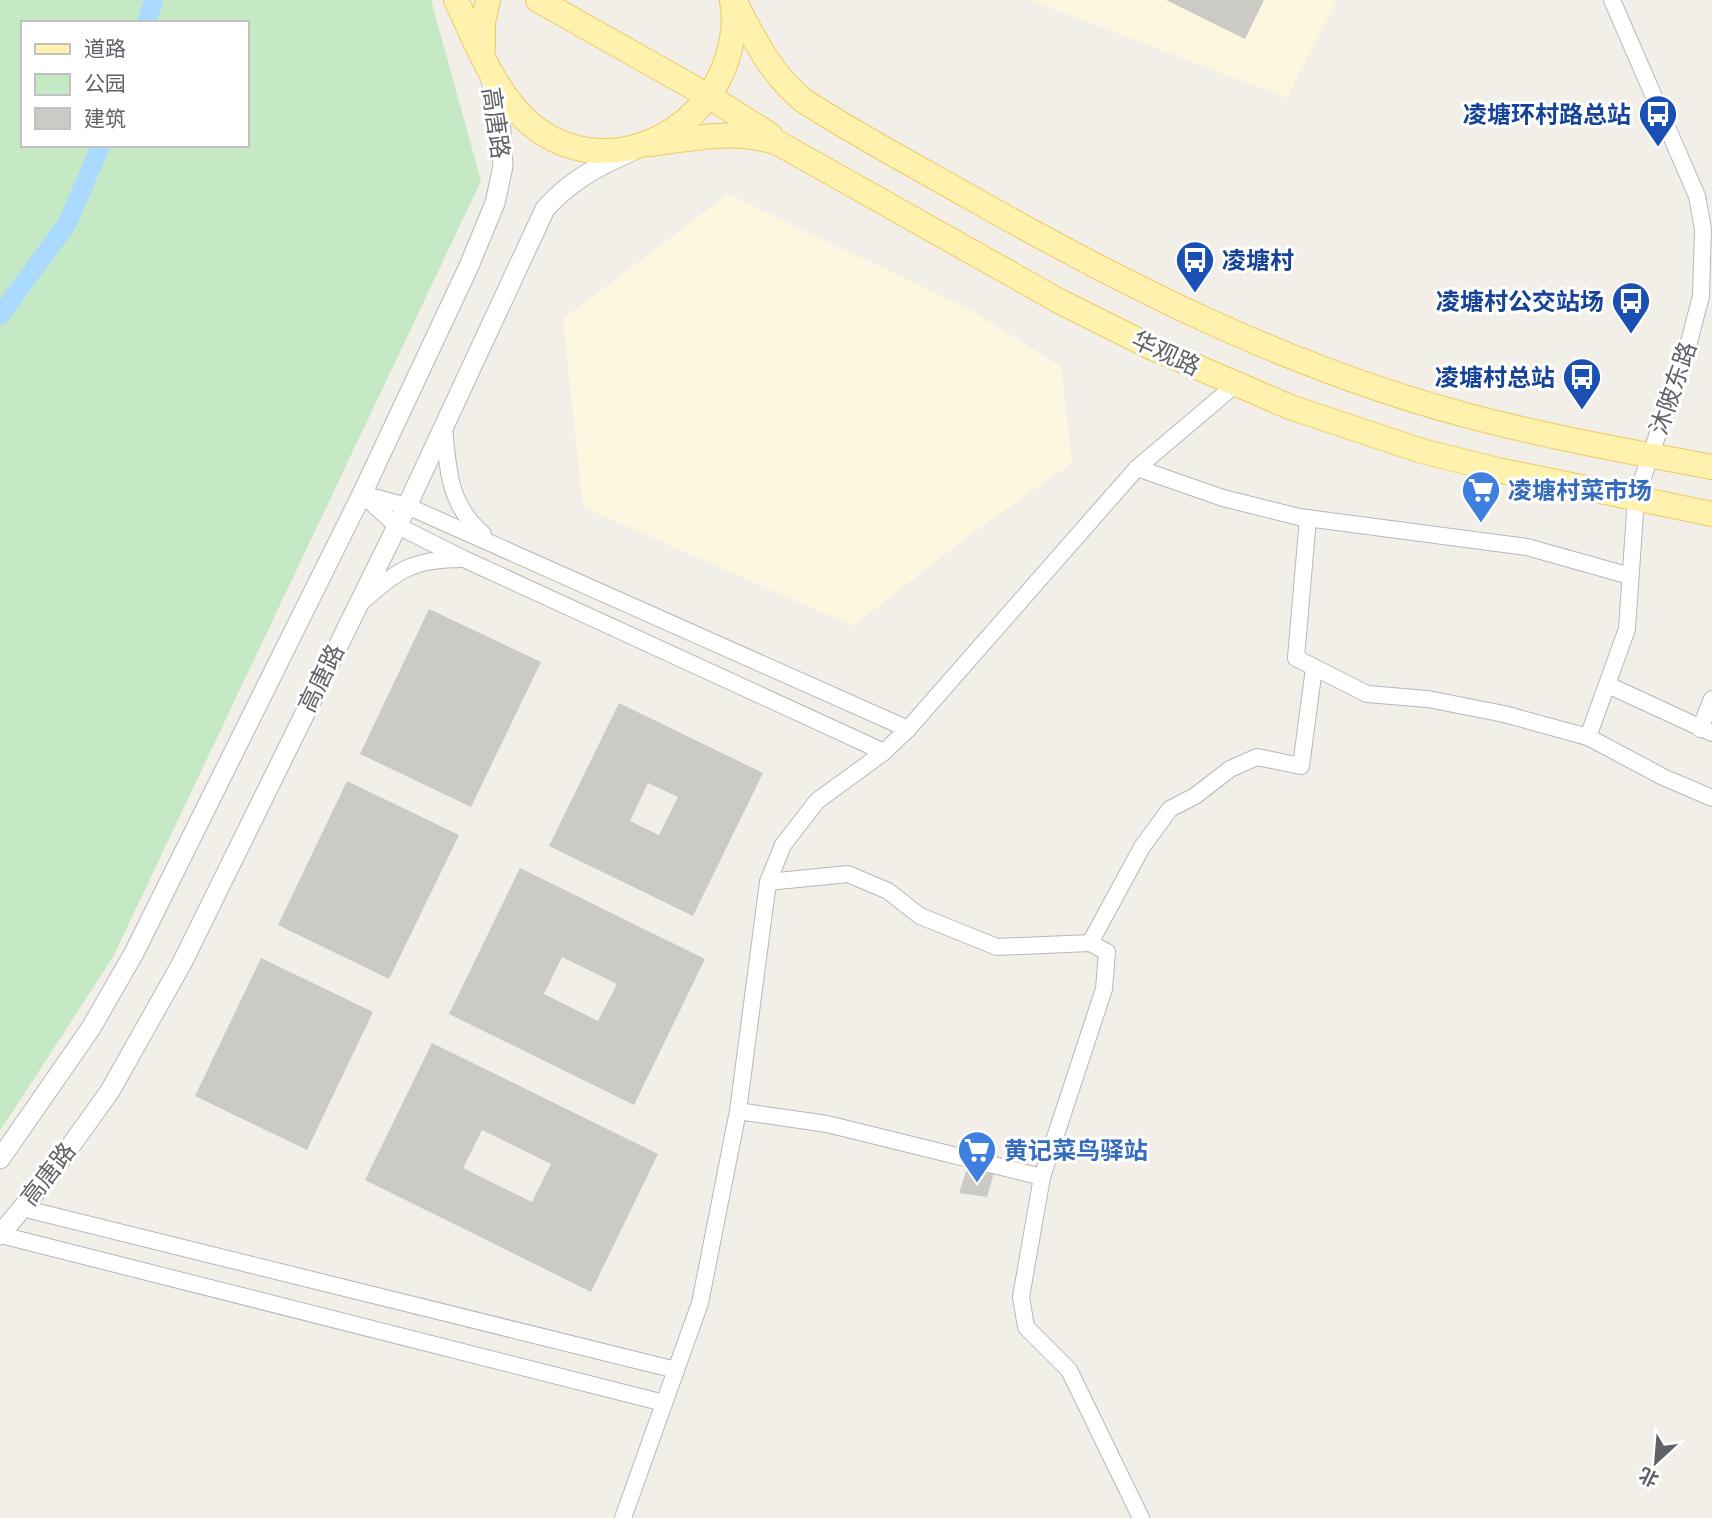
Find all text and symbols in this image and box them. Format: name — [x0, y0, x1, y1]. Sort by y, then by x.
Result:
legend — [21, 21, 248, 147]
text: 道路 — [84, 36, 126, 61]
text: 公园 — [84, 71, 126, 96]
street label: 高唐路 — [477, 85, 515, 161]
bus stop icon: 凌塘环村路总站 — [1637, 93, 1679, 148]
place label: 凌塘环村路总站 — [1463, 100, 1631, 129]
text: 建筑 — [84, 106, 126, 131]
bus stop icon: 凌塘村 — [1174, 239, 1216, 294]
place label: 凌塘村 — [1222, 246, 1294, 275]
bus stop icon: 凌塘村公交站场 — [1610, 280, 1652, 335]
place label: 凌塘村公交站场 — [1436, 287, 1604, 316]
street label: 华观路 — [1127, 325, 1205, 381]
street label: 沐陂东路 — [1644, 338, 1702, 438]
bus stop icon: 凌塘村总站 — [1561, 356, 1603, 411]
place label: 凌塘村总站 — [1435, 363, 1555, 392]
supermarket icon: 凌塘村菜市场 — [1460, 469, 1502, 524]
place label: 凌塘村菜市场 — [1508, 476, 1652, 505]
street label: 高唐路 — [292, 639, 350, 717]
supermarket icon: 黄记菜鸟驿站 — [956, 1129, 998, 1184]
place label: 黄记菜鸟驿站 — [1004, 1136, 1148, 1165]
street label: 高唐路 — [14, 1137, 82, 1211]
north arrow — [1621, 1427, 1691, 1497]
text: 北 — [1635, 1462, 1662, 1491]

